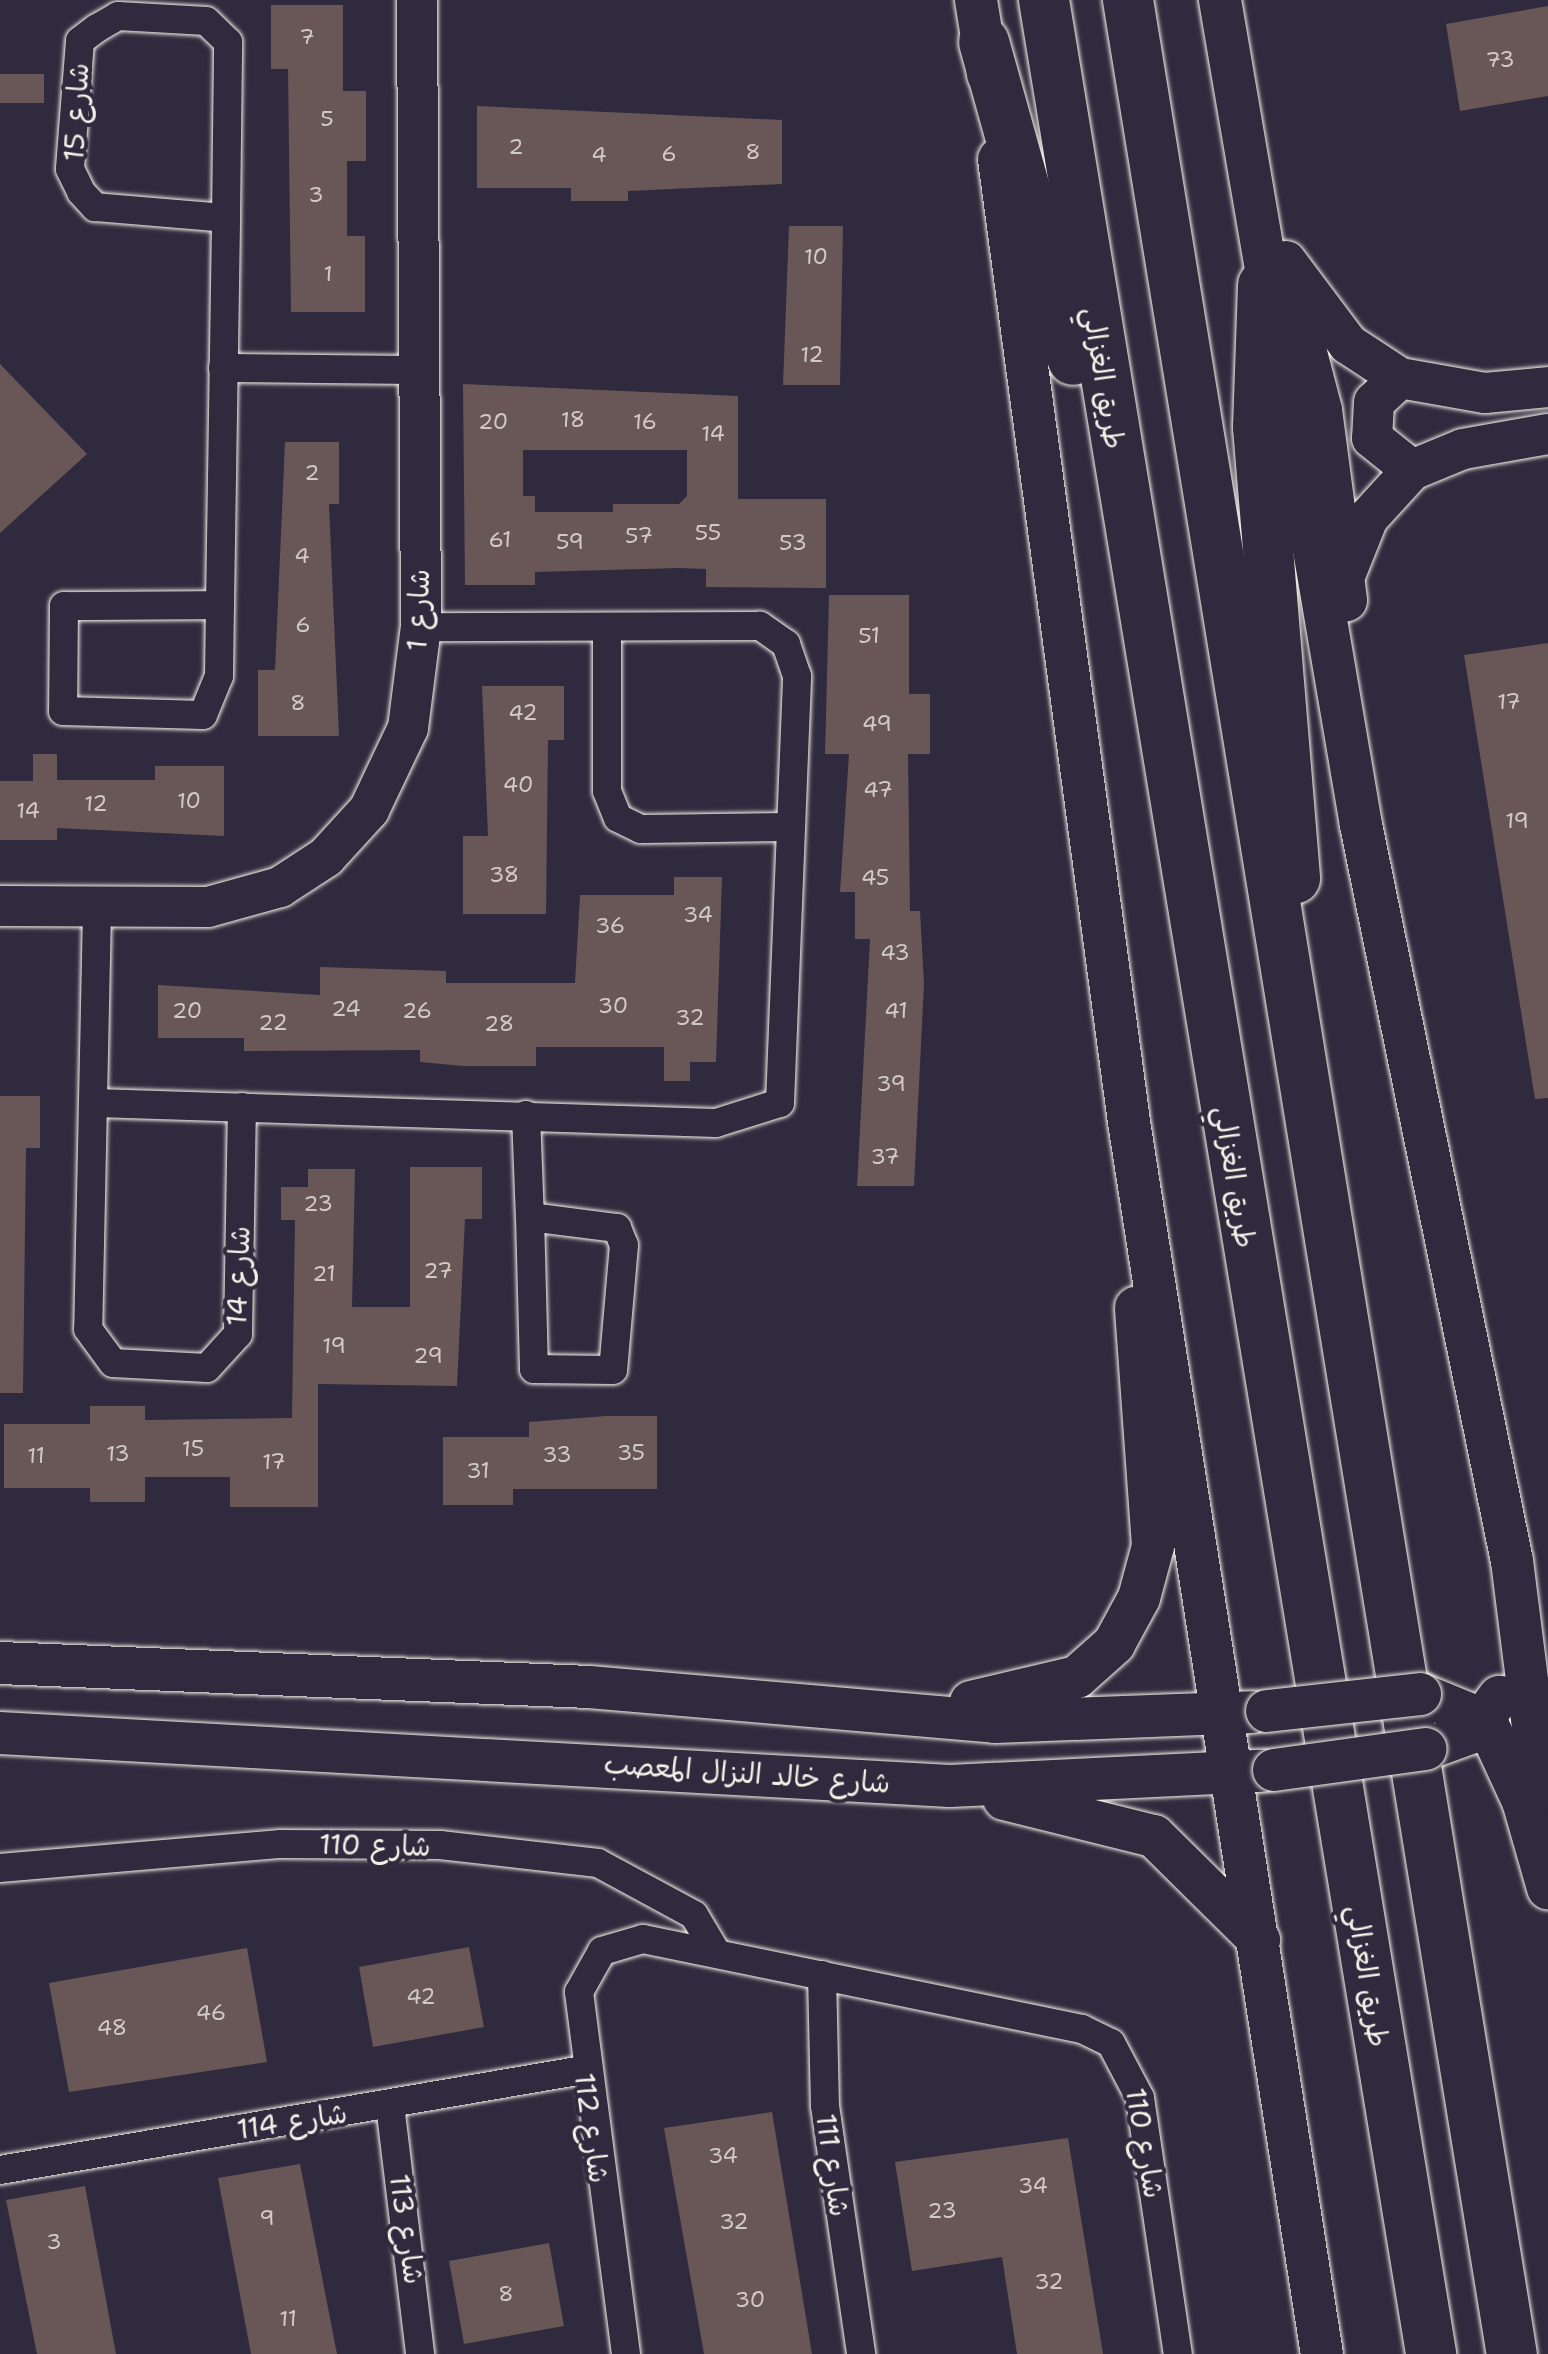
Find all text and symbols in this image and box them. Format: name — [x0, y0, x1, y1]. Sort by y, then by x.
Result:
house number: 7 — [299, 24, 315, 50]
house number: 73 — [1485, 47, 1515, 73]
street label: شارع 15 — [57, 62, 95, 162]
house number: 5 — [320, 106, 334, 132]
house number: 2 — [508, 134, 524, 160]
house number: 8 — [745, 139, 761, 165]
house number: 6 — [661, 141, 677, 167]
house number: 4 — [591, 142, 607, 168]
house number: 3 — [308, 182, 324, 208]
house number: 10 — [804, 244, 828, 270]
house number: 1 — [323, 261, 333, 287]
street label: طريق الغزالي — [1076, 305, 1132, 451]
house number: 12 — [800, 342, 824, 368]
house number: 18 — [561, 407, 585, 433]
house number: 20 — [478, 409, 508, 435]
house number: 16 — [633, 409, 657, 435]
house number: 14 — [701, 421, 725, 447]
house number: 2 — [304, 460, 320, 486]
house number: 55 — [695, 520, 721, 546]
house number: 57 — [625, 523, 653, 549]
house number: 61 — [489, 527, 511, 553]
house number: 59 — [556, 529, 584, 555]
house number: 53 — [779, 530, 807, 556]
house number: 4 — [294, 543, 310, 569]
street label: شارع 1 — [400, 569, 436, 651]
house number: 6 — [295, 612, 311, 638]
house number: 51 — [858, 623, 880, 649]
house number: 17 — [1497, 689, 1521, 715]
house number: 8 — [290, 690, 306, 716]
house number: 42 — [508, 700, 538, 726]
house number: 49 — [862, 711, 892, 737]
house number: 40 — [503, 772, 533, 798]
house number: 47 — [863, 777, 893, 803]
house number: 10 — [177, 788, 201, 814]
house number: 12 — [84, 791, 108, 817]
house number: 14 — [16, 798, 40, 824]
house number: 19 — [1505, 808, 1529, 834]
house number: 38 — [489, 862, 519, 888]
house number: 45 — [861, 865, 889, 891]
house number: 34 — [683, 902, 713, 928]
house number: 36 — [595, 913, 625, 939]
house number: 43 — [880, 940, 910, 966]
house number: 30 — [598, 993, 628, 1019]
house number: 24 — [331, 996, 361, 1022]
house number: 20 — [172, 998, 202, 1024]
house number: 26 — [402, 998, 432, 1024]
house number: 41 — [884, 998, 908, 1024]
house number: 32 — [675, 1005, 705, 1031]
house number: 22 — [258, 1010, 288, 1036]
house number: 28 — [484, 1011, 514, 1037]
house number: 39 — [876, 1071, 906, 1097]
street label: طريق الغزالي — [1207, 1104, 1263, 1250]
house number: 37 — [871, 1144, 899, 1170]
house number: 23 — [303, 1191, 333, 1217]
street label: شارع 14 — [219, 1225, 257, 1327]
house number: 27 — [423, 1258, 453, 1284]
house number: 21 — [312, 1261, 336, 1287]
house number: 19 — [322, 1333, 346, 1359]
house number: 29 — [413, 1343, 443, 1369]
house number: 15 — [182, 1436, 204, 1462]
house number: 35 — [617, 1440, 645, 1466]
house number: 13 — [106, 1441, 130, 1467]
house number: 33 — [542, 1442, 572, 1468]
house number: 11 — [27, 1443, 45, 1469]
house number: 17 — [262, 1449, 286, 1475]
house number: 31 — [466, 1458, 490, 1484]
street label: شارع خالد النزال المعصب — [603, 1746, 891, 1800]
street label: شارع 110 — [319, 1827, 431, 1863]
street label: طريق الغزالي — [1340, 1903, 1396, 2049]
house number: 42 — [406, 1984, 436, 2010]
house number: 46 — [196, 2000, 226, 2026]
house number: 48 — [97, 2015, 127, 2041]
street label: شارع 112 — [568, 2071, 616, 2185]
street label: شارع 110 — [1119, 2085, 1171, 2201]
street label: 114 شارع — [235, 2096, 349, 2146]
street label: شارع 111 — [809, 2112, 857, 2218]
house number: 34 — [708, 2143, 738, 2169]
street label: شارع 113 — [383, 2172, 431, 2286]
house number: 34 — [1018, 2173, 1048, 2199]
house number: 23 — [927, 2198, 957, 2224]
house number: 9 — [259, 2205, 275, 2231]
house number: 32 — [719, 2209, 749, 2235]
house number: 3 — [46, 2229, 62, 2255]
house number: 32 — [1034, 2269, 1064, 2295]
house number: 8 — [498, 2281, 514, 2307]
house number: 30 — [735, 2287, 765, 2313]
house number: 11 — [279, 2306, 297, 2332]

